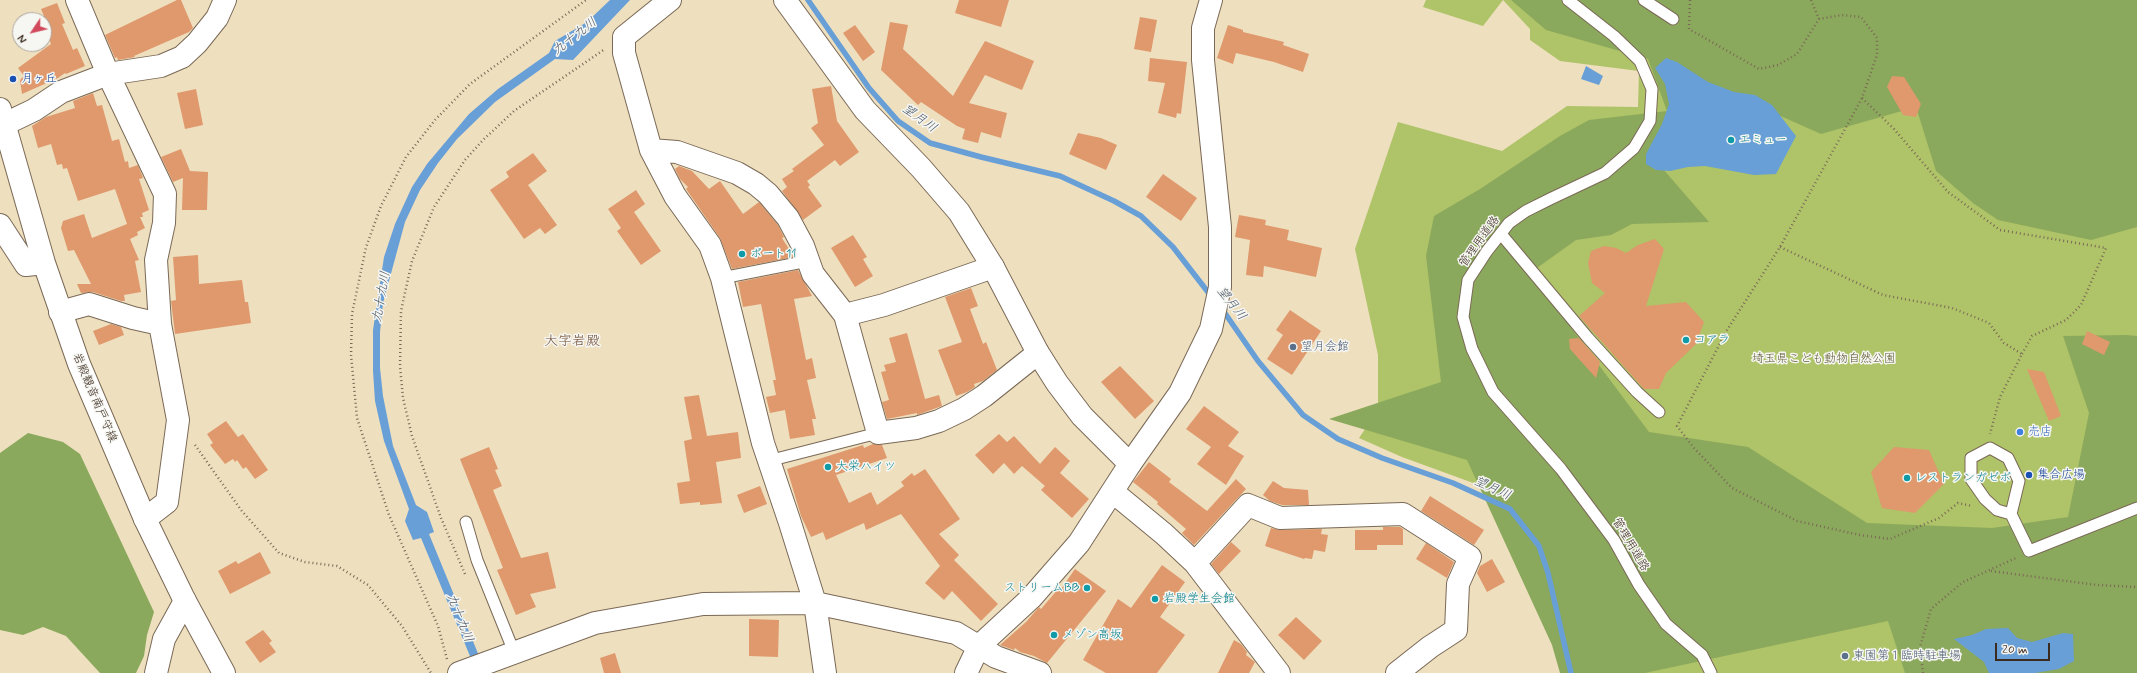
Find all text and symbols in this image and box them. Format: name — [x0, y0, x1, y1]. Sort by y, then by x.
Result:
north arrow — [12, 12, 52, 52]
water label: 九十九川 — [550, 15, 600, 59]
text: N — [15, 31, 31, 45]
place label: 月ヶ丘 — [21, 72, 57, 86]
marker: 月ヶ丘 — [8, 74, 18, 84]
water label: 望月川 — [899, 101, 939, 137]
place label: エミュー — [1739, 133, 1787, 147]
marker: エミュー — [1726, 135, 1736, 145]
street label: 管理用道路 — [1457, 213, 1503, 271]
place label: ポート11 — [750, 247, 797, 261]
marker: ポート11 — [737, 249, 747, 259]
water label: 九十九川 — [370, 270, 394, 324]
water label: 望月川 — [1213, 284, 1249, 324]
place label: コアラ — [1694, 333, 1730, 347]
district label: 大字岩殿 — [544, 334, 600, 350]
marker: コアラ — [1681, 335, 1691, 345]
place label: 望月会館 — [1301, 340, 1349, 354]
marker: 望月会館 — [1288, 342, 1298, 352]
street label: 岩殿観音南戸守線 — [69, 351, 119, 445]
park label: 埼玉県こども動物自然公園 — [1752, 352, 1896, 366]
place label: 売店 — [2028, 425, 2052, 439]
marker: 売店 — [2015, 427, 2025, 437]
place label: 大栄ハイツ — [836, 460, 896, 474]
marker: 大栄ハイツ — [823, 462, 833, 472]
place label: 集合広場 — [2037, 468, 2085, 482]
marker: 集合広場 — [2024, 470, 2034, 480]
place label: レストランガゼボ — [1915, 471, 2011, 485]
marker: レストランガゼボ — [1902, 473, 1912, 483]
water label: 望月川 — [1471, 474, 1513, 504]
street label: 管理用道路 — [1608, 516, 1652, 574]
place label: ストリームBB — [1004, 581, 1079, 595]
marker: ストリームBB — [1082, 583, 1092, 593]
water label: 九十九川 — [442, 591, 476, 645]
place label: 岩殿学生会館 — [1163, 592, 1235, 606]
marker: 岩殿学生会館 — [1150, 594, 1160, 604]
place label: メゾン高坂 — [1062, 628, 1122, 642]
marker: メゾン高坂 — [1049, 630, 1059, 640]
scale bar — [1997, 635, 2052, 661]
text: 20 m — [2002, 642, 2028, 658]
place label: 東園第１臨時駐車場 — [1853, 649, 1961, 663]
marker: 東園第１臨時駐車場 — [1840, 651, 1850, 661]

